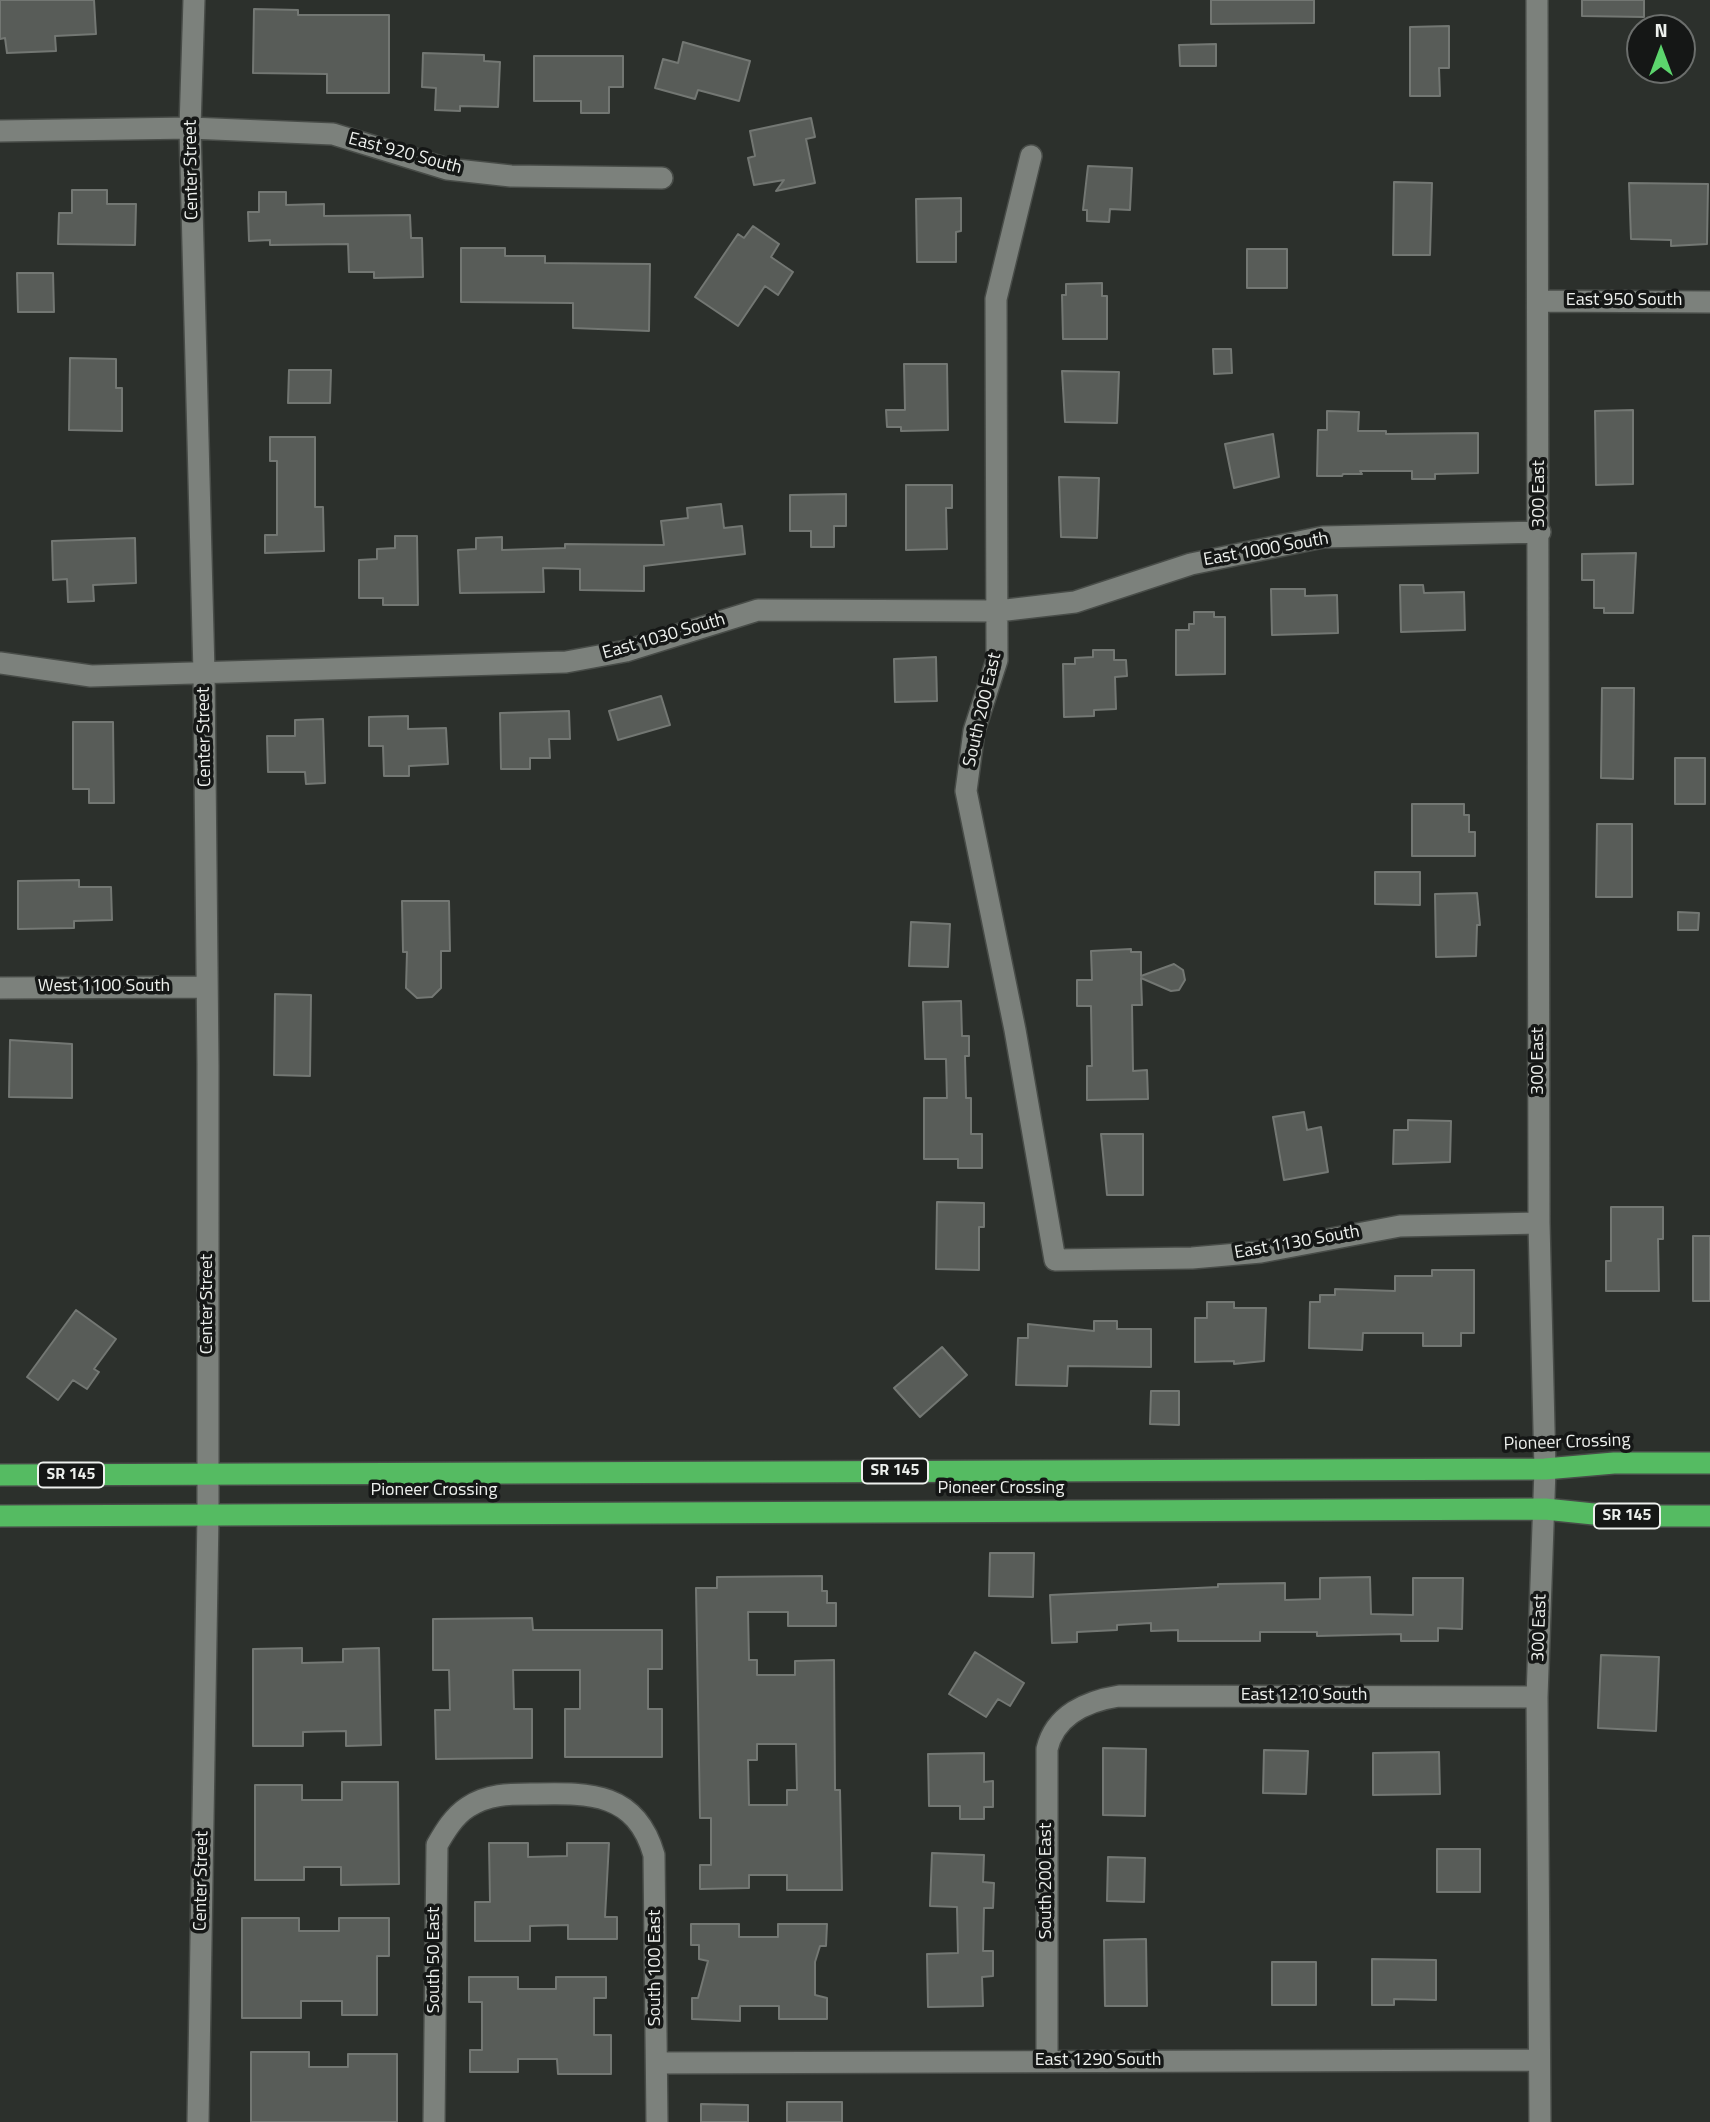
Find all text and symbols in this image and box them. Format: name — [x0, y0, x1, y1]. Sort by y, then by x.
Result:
north arrow — [1626, 14, 1696, 84]
text: N — [1654, 15, 1668, 44]
street label: Center Street — [180, 120, 204, 220]
street label: East 920 South — [346, 128, 464, 180]
street label: East 950 South — [1566, 290, 1682, 312]
street label: 300 East — [1529, 460, 1551, 528]
street label: East 1000 South — [1202, 528, 1330, 572]
street label: East 1030 South — [600, 609, 728, 665]
street label: South 200 East — [959, 651, 1007, 769]
street label: Center Street — [193, 687, 217, 787]
street label: West 1100 South — [38, 976, 170, 998]
street label: 300 East — [1528, 1027, 1550, 1095]
street label: East 1130 South — [1233, 1221, 1361, 1265]
street label: Center Street — [197, 1254, 219, 1354]
street label: Pioneer Crossing — [1503, 1430, 1631, 1456]
road number: SR 145 — [862, 1458, 928, 1484]
road number: SR 145 — [38, 1462, 104, 1488]
street label: Pioneer Crossing — [937, 1478, 1065, 1500]
street label: Pioneer Crossing — [370, 1480, 498, 1502]
road number: SR 145 — [1594, 1504, 1660, 1528]
street label: 300 East — [1528, 1594, 1552, 1662]
street label: East 1210 South — [1241, 1685, 1367, 1707]
street label: South 200 East — [1036, 1823, 1058, 1939]
street label: Center Street — [190, 1831, 214, 1931]
street label: South 50 East — [424, 1907, 446, 2013]
street label: South 100 East — [645, 1910, 667, 2026]
street label: East 1290 South — [1035, 2050, 1161, 2072]

